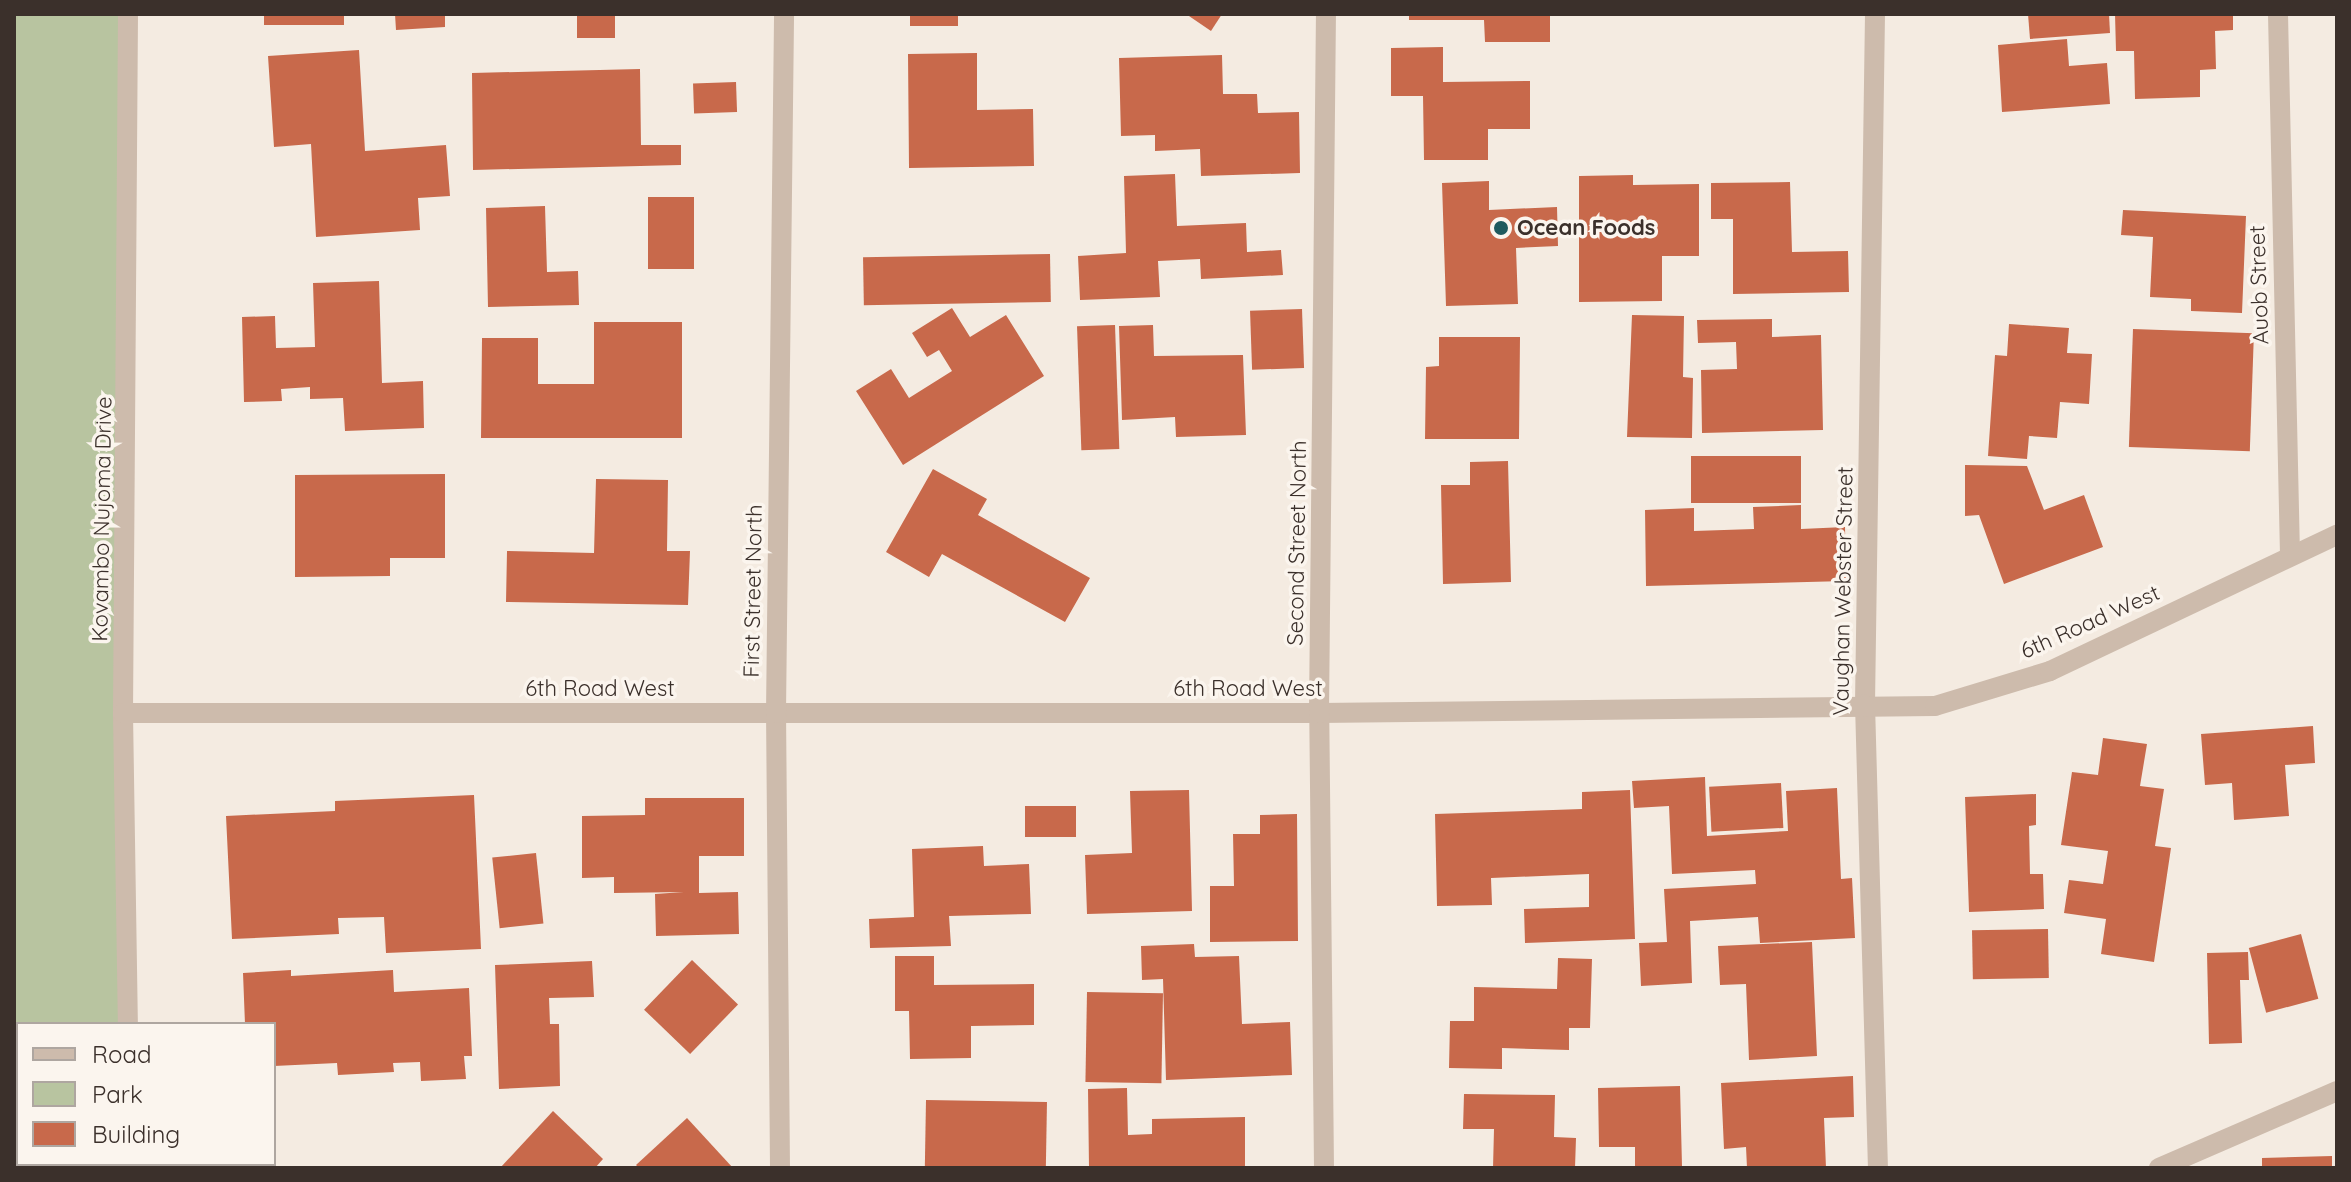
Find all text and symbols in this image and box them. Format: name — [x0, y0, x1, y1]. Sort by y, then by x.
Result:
place label: Ocean Foods — [1517, 215, 1655, 241]
marker: Ocean Foods — [1492, 219, 1510, 237]
street label: Auob Street — [2244, 225, 2274, 345]
street label: Kovambo Nujoma Drive — [87, 396, 117, 642]
street label: Second Street North — [1282, 440, 1312, 646]
street label: Vaughan Webster Street — [1828, 466, 1858, 716]
street label: First Street North — [738, 504, 768, 678]
street label: 6th Road West — [2016, 580, 2164, 664]
street label: 6th Road West — [525, 676, 675, 702]
street label: 6th Road West — [1173, 676, 1323, 702]
legend — [16, 1022, 276, 1166]
text: Road — [92, 1039, 152, 1069]
text: Park — [92, 1079, 143, 1109]
text: Building — [92, 1119, 180, 1149]

